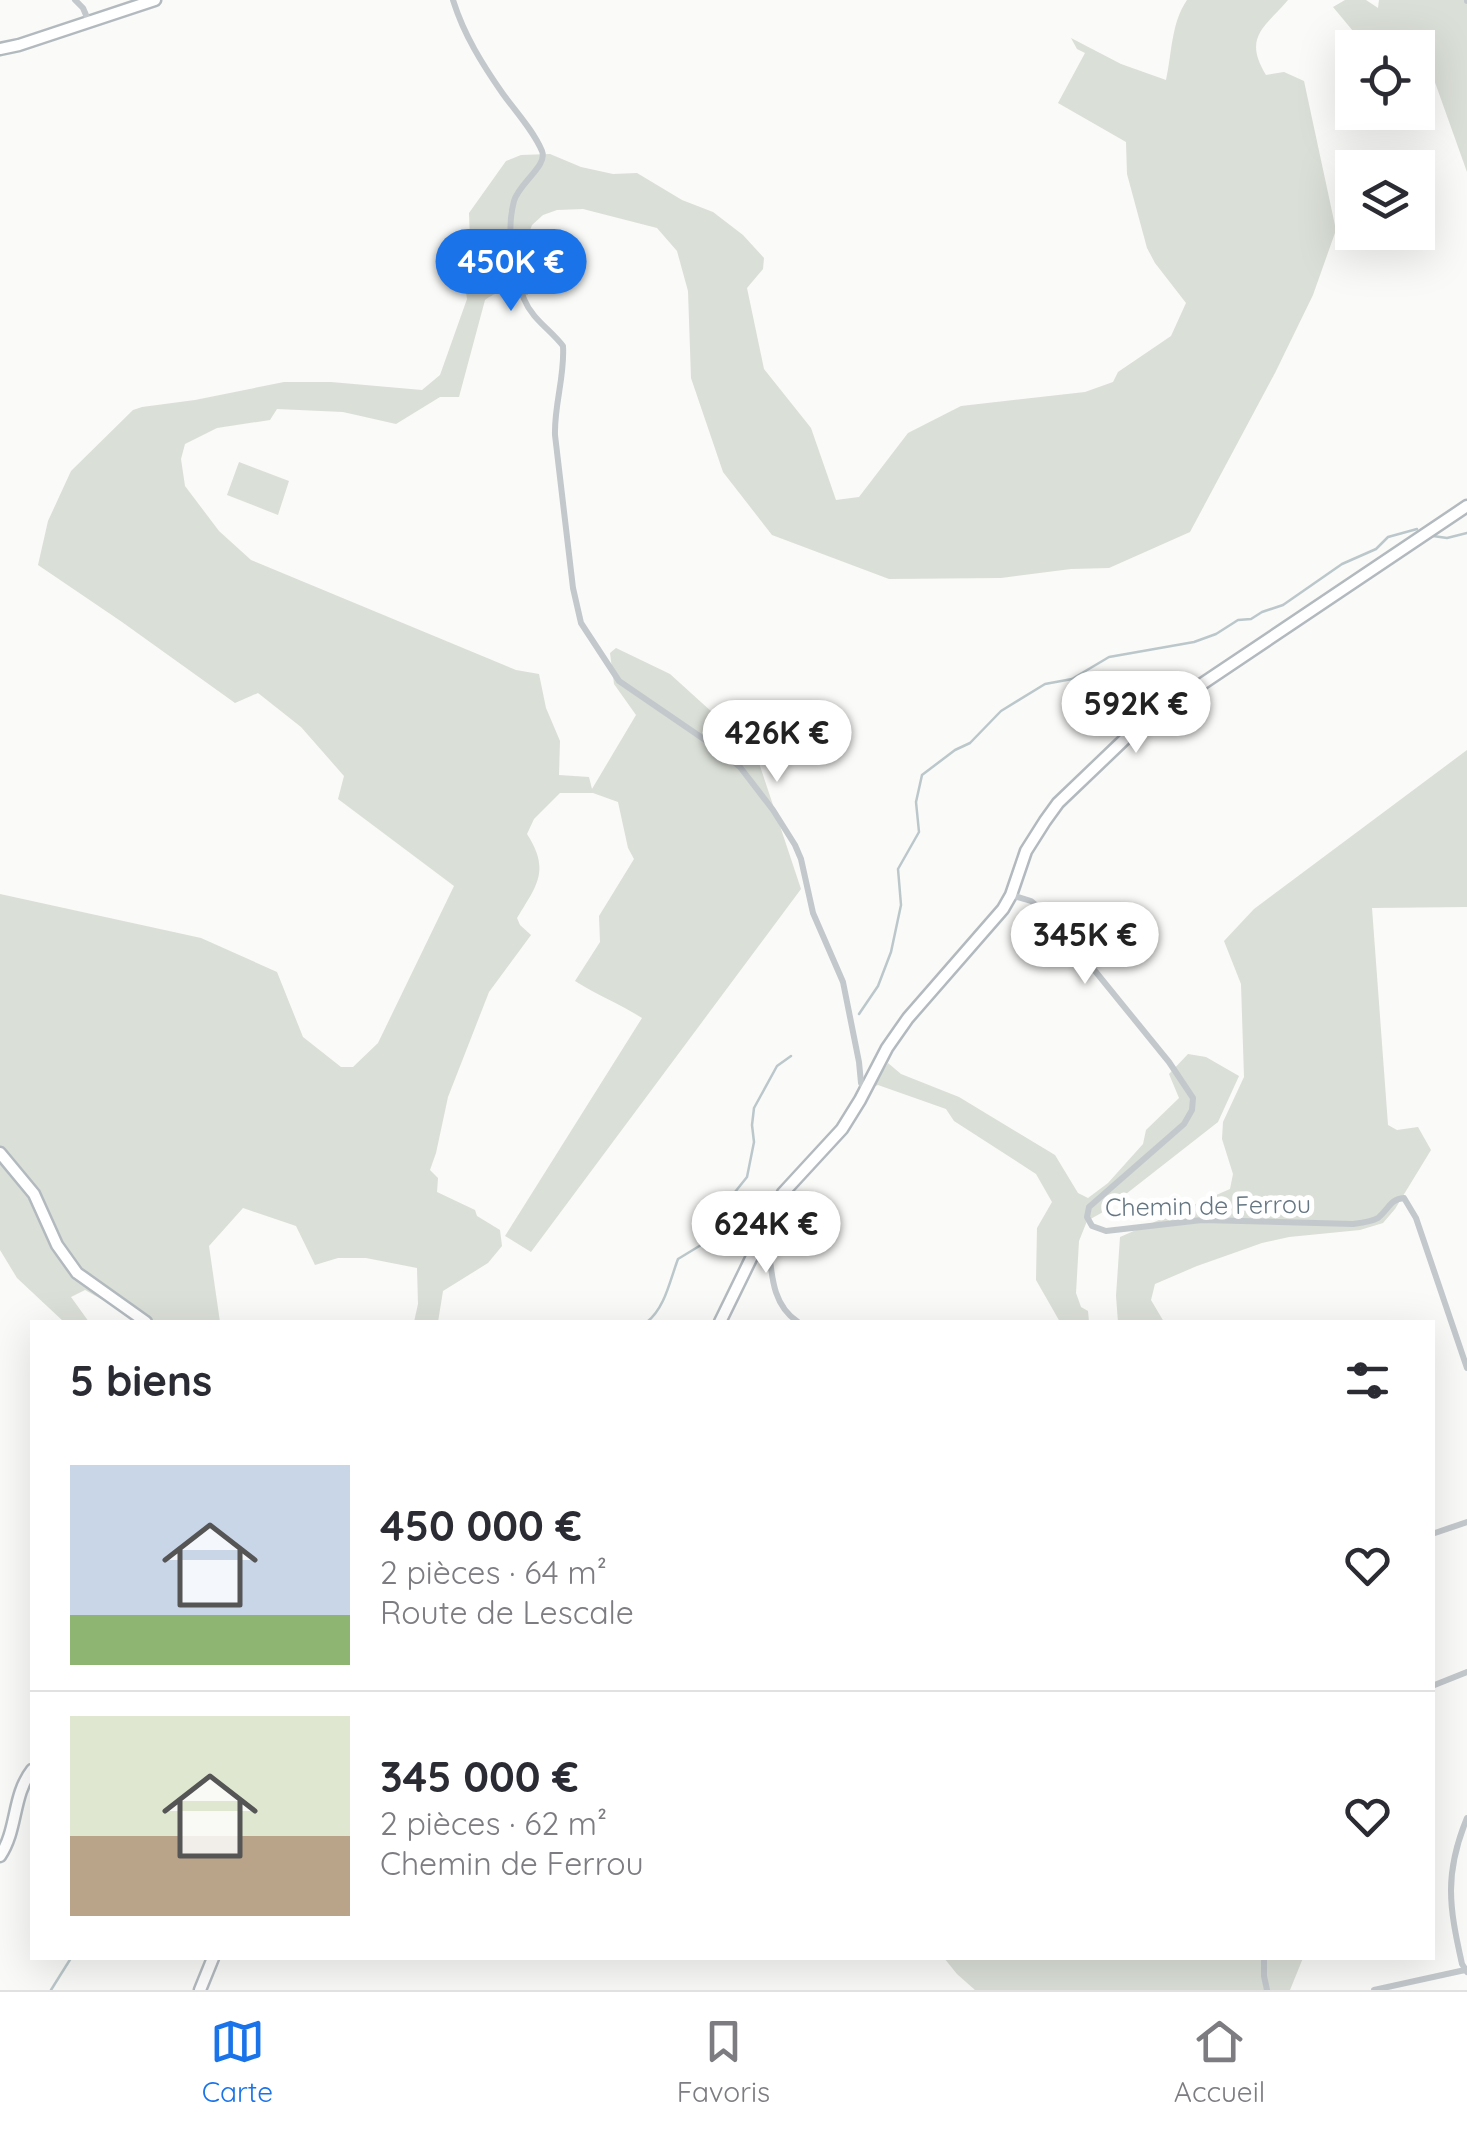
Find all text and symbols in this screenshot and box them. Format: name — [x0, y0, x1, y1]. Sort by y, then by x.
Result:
map controls — [1335, 30, 1435, 250]
button: locate — [1335, 30, 1435, 130]
button: layers — [1335, 150, 1435, 250]
pin: 450K € — [430, 229, 592, 314]
text: 450K € — [458, 241, 564, 281]
pin: 592K € — [1055, 671, 1217, 756]
text: 592K € — [1084, 683, 1188, 723]
pin: 426K € — [696, 700, 858, 785]
text: 426K € — [725, 712, 829, 752]
pin: 345K € — [1004, 902, 1166, 987]
text: 345K € — [1033, 914, 1137, 954]
street label: Chemin de Ferrou — [1105, 1188, 1311, 1222]
pin: 624K € — [685, 1191, 847, 1276]
text: 624K € — [714, 1203, 818, 1243]
icon: filters — [1340, 1353, 1395, 1408]
text: 5 biens — [70, 1354, 212, 1407]
text: 450 000 € — [380, 1499, 582, 1552]
icon: home — [150, 1505, 270, 1625]
icon: heart — [1340, 1538, 1395, 1593]
text: 2 pièces · 64 m² — [380, 1552, 607, 1592]
text: Route de Lescale — [380, 1592, 634, 1632]
text: 345 000 € — [380, 1750, 579, 1803]
icon: home — [150, 1756, 270, 1876]
icon: heart — [1340, 1789, 1395, 1844]
text: 2 pièces · 62 m² — [380, 1803, 607, 1843]
text: Chemin de Ferrou — [380, 1843, 644, 1883]
tab: Carte — [202, 2014, 273, 2109]
tab: Favoris — [677, 2014, 770, 2109]
tab: Accueil — [1174, 2014, 1265, 2109]

